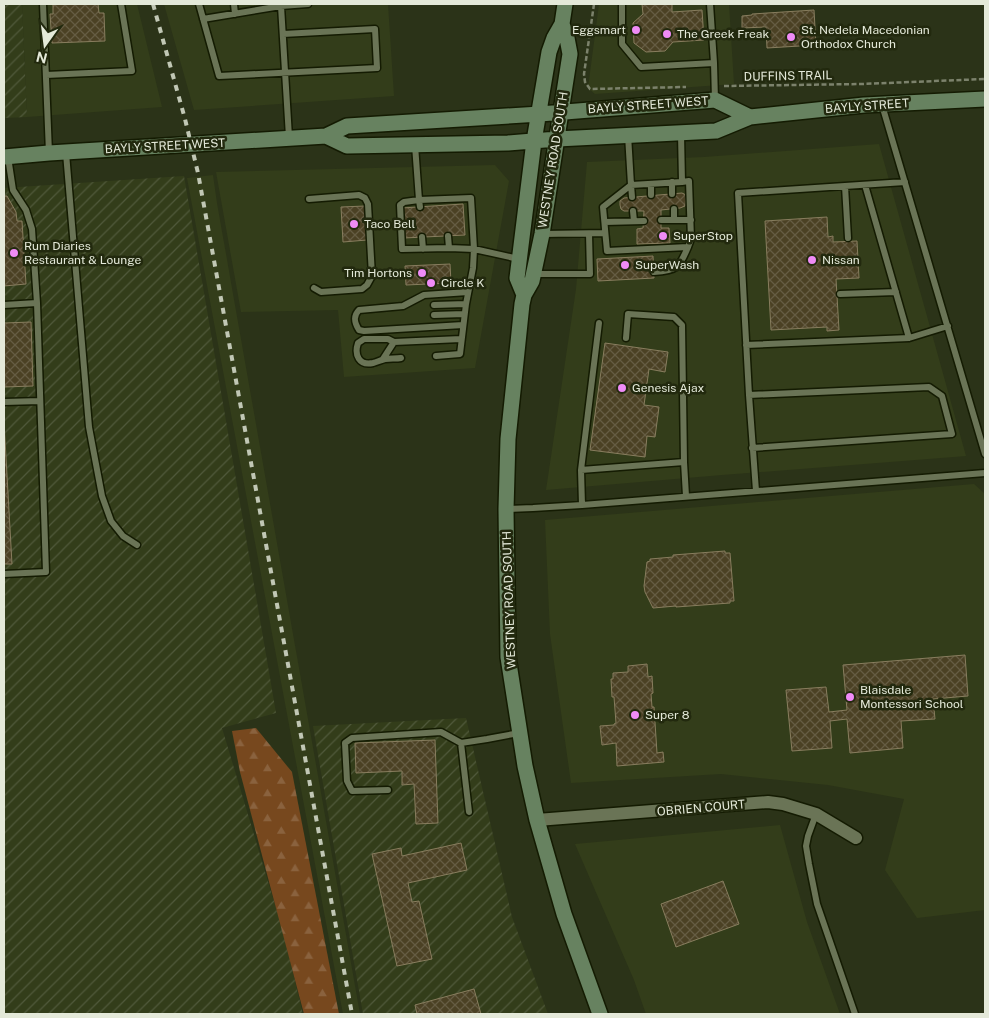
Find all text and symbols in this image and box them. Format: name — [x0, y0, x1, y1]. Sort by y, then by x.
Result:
north arrow — [20, 20, 70, 70]
place label: Eggsmart — [572, 23, 626, 37]
place label: St. Nedela Macedonian Orthodox Church — [801, 23, 930, 51]
marker: Eggsmart — [630, 24, 642, 36]
place label: The Greek Freak — [677, 27, 769, 41]
marker: The Greek Freak — [661, 28, 673, 40]
marker: St. Nedela Macedonian Orthodox Church — [785, 31, 797, 43]
text: N — [35, 49, 49, 67]
street label: DUFFINS TRAIL — [744, 68, 832, 84]
street label: WESTNEY ROAD SOUTH — [535, 91, 571, 229]
street label: BAYLY STREET WEST — [587, 94, 709, 116]
street label: BAYLY STREET — [825, 96, 909, 116]
street label: BAYLY STREET WEST — [104, 136, 226, 156]
place label: Taco Bell — [364, 217, 415, 231]
marker: Taco Bell — [348, 218, 360, 230]
place label: SuperStop — [673, 229, 733, 243]
marker: SuperStop — [657, 230, 669, 242]
place label: Rum Diaries Restaurant & Lounge — [24, 239, 141, 267]
marker: Rum Diaries Restaurant & Lounge — [8, 247, 20, 259]
place label: Nissan — [822, 253, 860, 267]
marker: Nissan — [806, 254, 818, 266]
place label: SuperWash — [635, 258, 699, 272]
marker: SuperWash — [619, 259, 631, 271]
place label: Tim Hortons — [344, 266, 412, 280]
marker: Tim Hortons — [416, 267, 428, 279]
place label: Circle K — [441, 276, 485, 290]
marker: Circle K — [425, 277, 437, 289]
place label: Genesis Ajax — [632, 381, 704, 395]
marker: Genesis Ajax — [616, 382, 628, 394]
street label: WESTNEY ROAD SOUTH — [500, 531, 518, 669]
place label: Blaisdale Montessori School — [860, 683, 964, 711]
marker: Blaisdale Montessori School — [844, 691, 856, 703]
place label: Super 8 — [645, 708, 690, 722]
marker: Super 8 — [629, 709, 641, 721]
street label: OBRIEN COURT — [656, 797, 746, 819]

